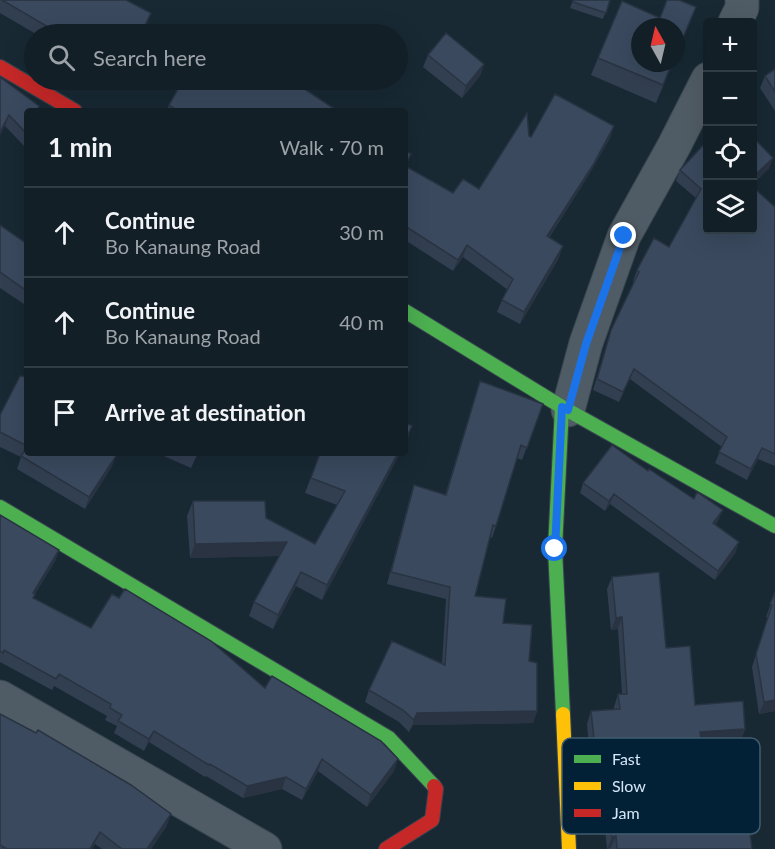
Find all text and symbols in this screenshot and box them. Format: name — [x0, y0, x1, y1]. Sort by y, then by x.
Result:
north arrow — [631, 18, 685, 72]
map controls — [703, 18, 757, 234]
button: + — [703, 18, 757, 72]
search box — [24, 24, 408, 90]
icon: search — [45, 41, 78, 74]
text: Search here — [93, 44, 206, 71]
button: − — [703, 72, 757, 126]
button: locate — [703, 126, 757, 180]
text: 1 min — [48, 131, 112, 163]
text: Walk · 70 m — [279, 135, 384, 159]
button: layers — [703, 180, 757, 234]
text: Continue — [105, 207, 195, 234]
icon: ahead — [48, 216, 81, 249]
text: 30 m — [339, 220, 384, 244]
route end — [610, 222, 636, 248]
text: Bo Kanaung Road — [105, 234, 261, 258]
text: Continue — [105, 297, 195, 324]
icon: ahead — [48, 306, 81, 339]
text: 40 m — [339, 310, 384, 334]
text: Bo Kanaung Road — [105, 324, 261, 348]
icon: arrive — [48, 396, 81, 429]
text: Arrive at destination — [105, 399, 306, 426]
route start — [541, 535, 567, 561]
legend — [562, 738, 760, 834]
text: Fast — [612, 749, 641, 768]
text: Slow — [612, 776, 646, 795]
text: Jam — [612, 803, 640, 822]

